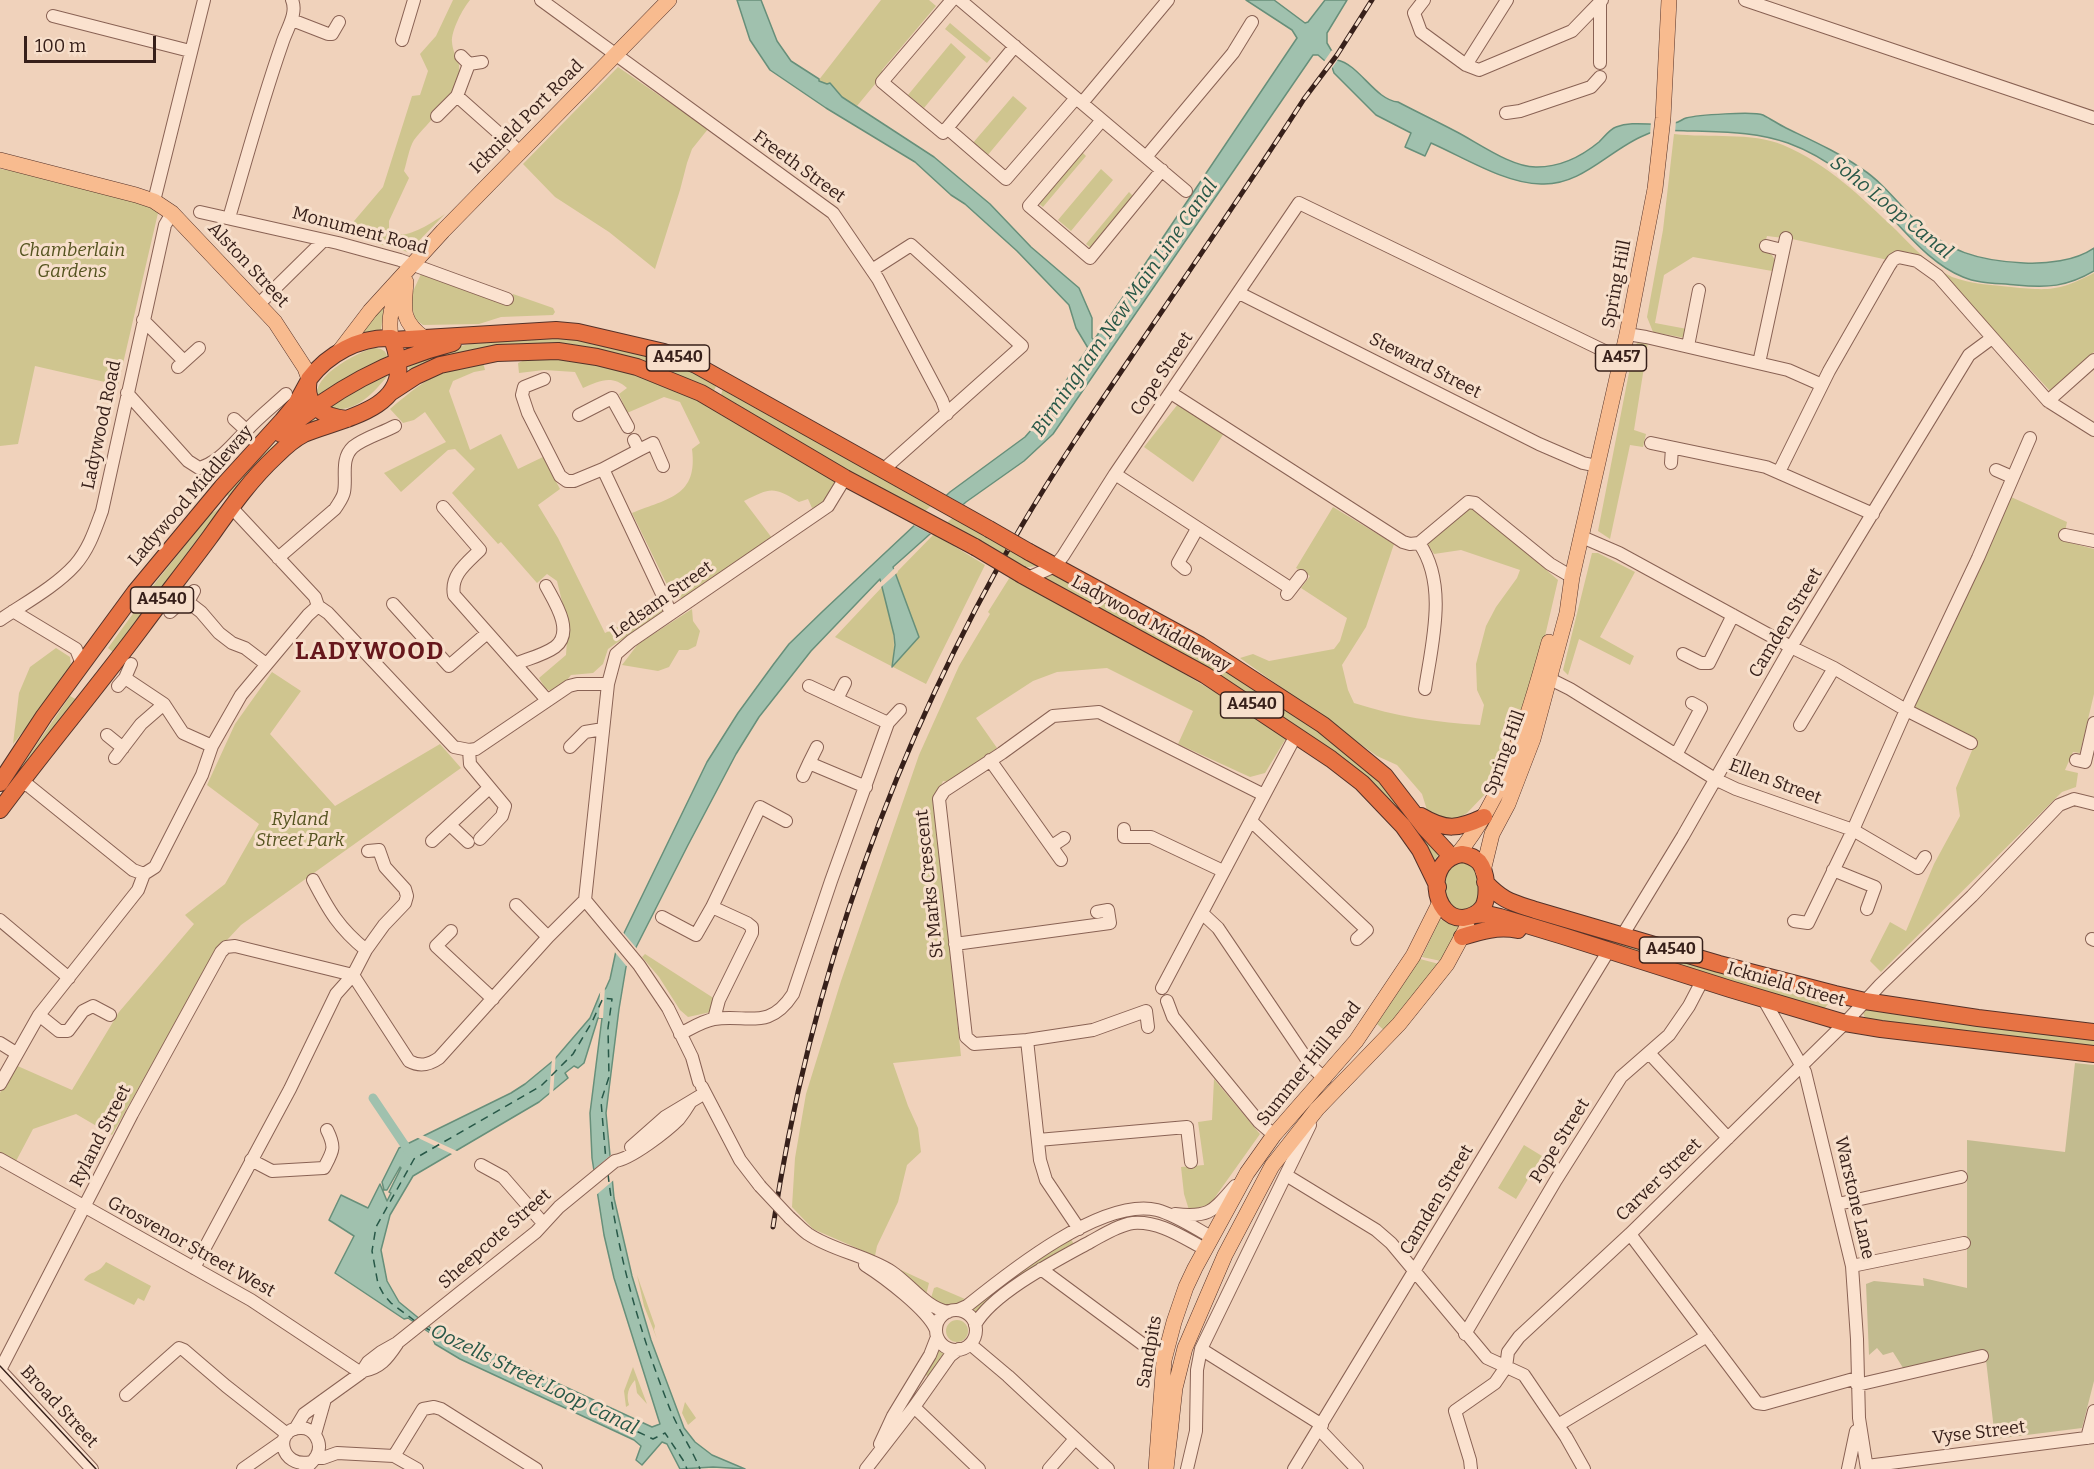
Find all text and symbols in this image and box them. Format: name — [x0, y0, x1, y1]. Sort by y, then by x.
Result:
scale bar — [27, 24, 159, 62]
text: 100 m — [35, 35, 86, 57]
street label: Icknield Port Road — [466, 56, 588, 178]
street label: Freeth Street — [749, 126, 849, 208]
water label: Soho Loop Canal — [1825, 151, 1957, 265]
water label: Birmingham New Main Line Canal — [1027, 175, 1223, 441]
street label: Monument Road — [290, 203, 430, 259]
street label: Alston Street — [203, 218, 293, 312]
street label: Spring Hill — [1598, 238, 1636, 330]
park label: Chamberlain Gardens — [19, 240, 125, 282]
street label: Cope Street — [1126, 328, 1198, 420]
street label: Steward Street — [1365, 328, 1485, 404]
road number: A4540 — [646, 345, 710, 371]
road number: A457 — [1596, 345, 1646, 371]
street label: Ladywood Road — [78, 359, 126, 491]
street label: Ladywood Middleway — [124, 421, 258, 571]
street label: Ledsam Street — [607, 557, 717, 643]
street label: Camden Street — [1745, 564, 1827, 682]
street label: Ladywood Middleway — [1067, 571, 1235, 677]
road number: A4540 — [130, 587, 194, 613]
district label: LADYWOOD — [295, 638, 445, 666]
road number: A4540 — [1220, 692, 1284, 718]
street label: Spring Hill — [1480, 707, 1530, 799]
street label: Ellen Street — [1726, 754, 1824, 810]
park label: Ryland Street Park — [255, 809, 345, 852]
street label: St Marks Crescent — [911, 809, 949, 959]
road number: A4540 — [1640, 937, 1702, 963]
street label: Icknield Street — [1725, 958, 1847, 1012]
street label: Summer Hill Road — [1252, 998, 1366, 1130]
street label: Ryland Street — [66, 1081, 136, 1191]
street label: Pope Street — [1525, 1095, 1595, 1187]
street label: Carver Street — [1612, 1134, 1706, 1226]
street label: Warstone Lane — [1829, 1135, 1879, 1261]
street label: Camden Street — [1396, 1141, 1478, 1259]
street label: Sheepcote Street — [434, 1184, 556, 1294]
street label: Grosvenor Street West — [103, 1192, 279, 1302]
street label: Sandpits — [1133, 1314, 1167, 1390]
water label: Oozells Street Loop Canal — [426, 1319, 642, 1441]
street label: Broad Street — [16, 1362, 102, 1452]
street label: Vyse Street — [1931, 1417, 2027, 1449]

